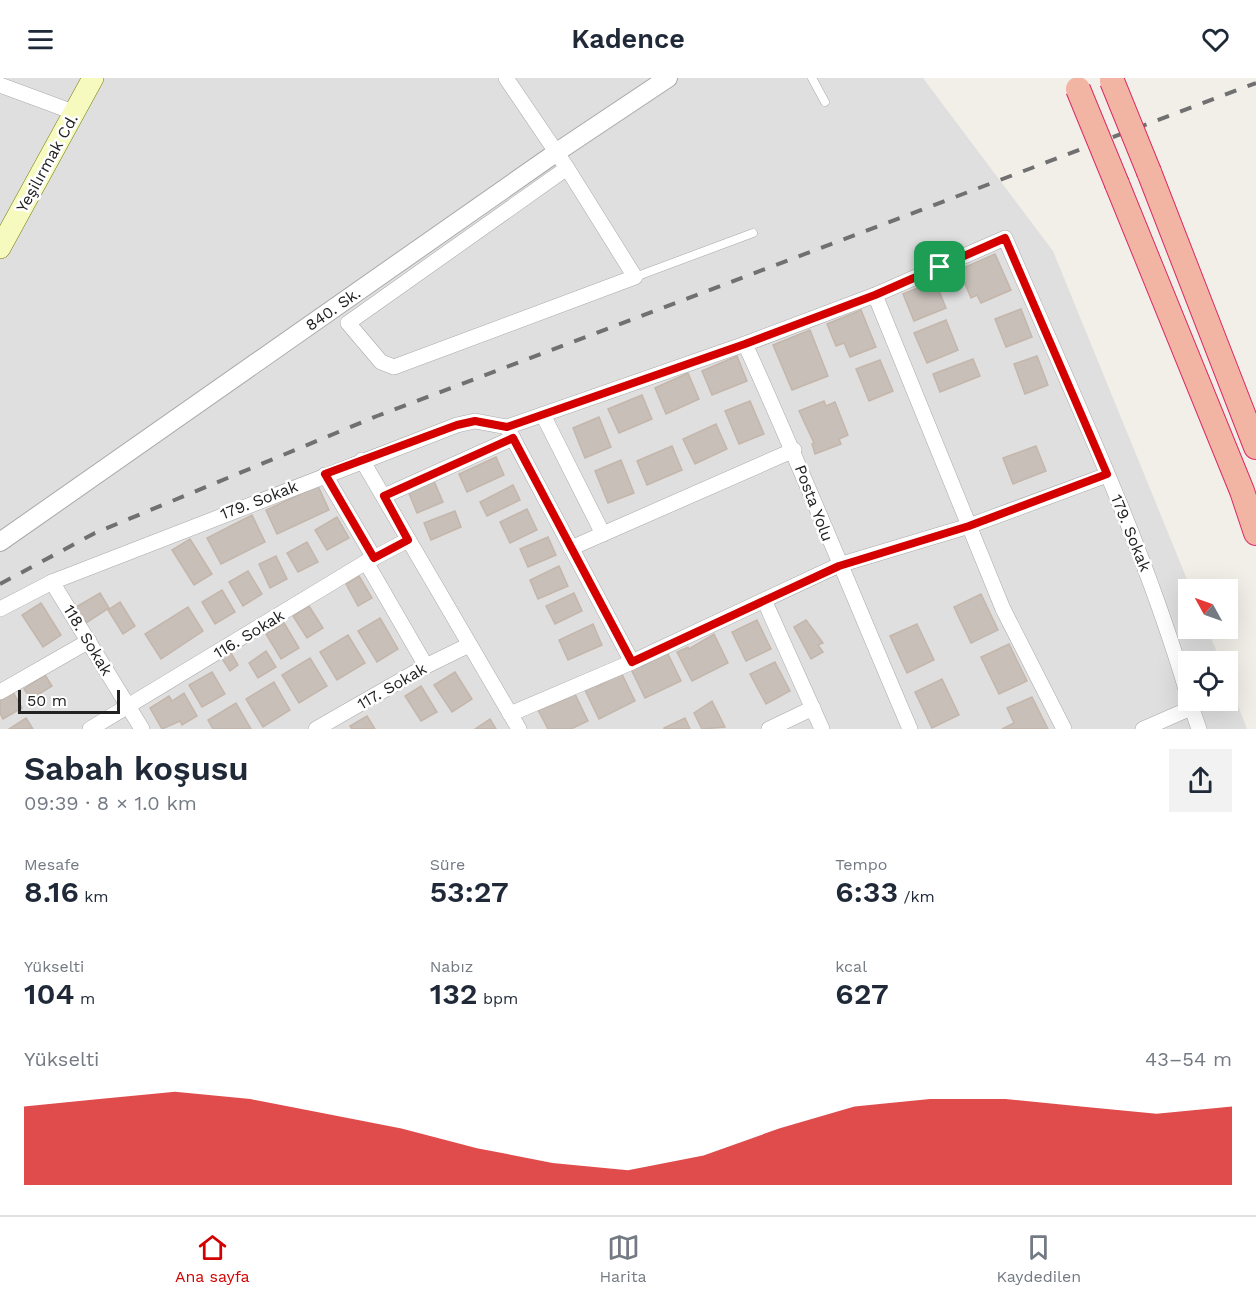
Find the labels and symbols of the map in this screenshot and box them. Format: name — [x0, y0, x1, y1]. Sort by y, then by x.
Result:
street label: Yeşilırmak Cd. — [12, 111, 82, 215]
pin — [914, 241, 965, 292]
street label: 840. Sk. — [302, 283, 364, 335]
street label: Posta Yolu — [791, 462, 837, 544]
street label: 179. Sokak — [218, 477, 300, 523]
street label: 179. Sokak — [1107, 492, 1155, 574]
north arrow — [1178, 579, 1238, 639]
street label: 118. Sokak — [60, 601, 116, 679]
street label: 116. Sokak — [210, 606, 288, 662]
street label: 117. Sokak — [354, 659, 430, 713]
scale bar — [18, 687, 120, 714]

